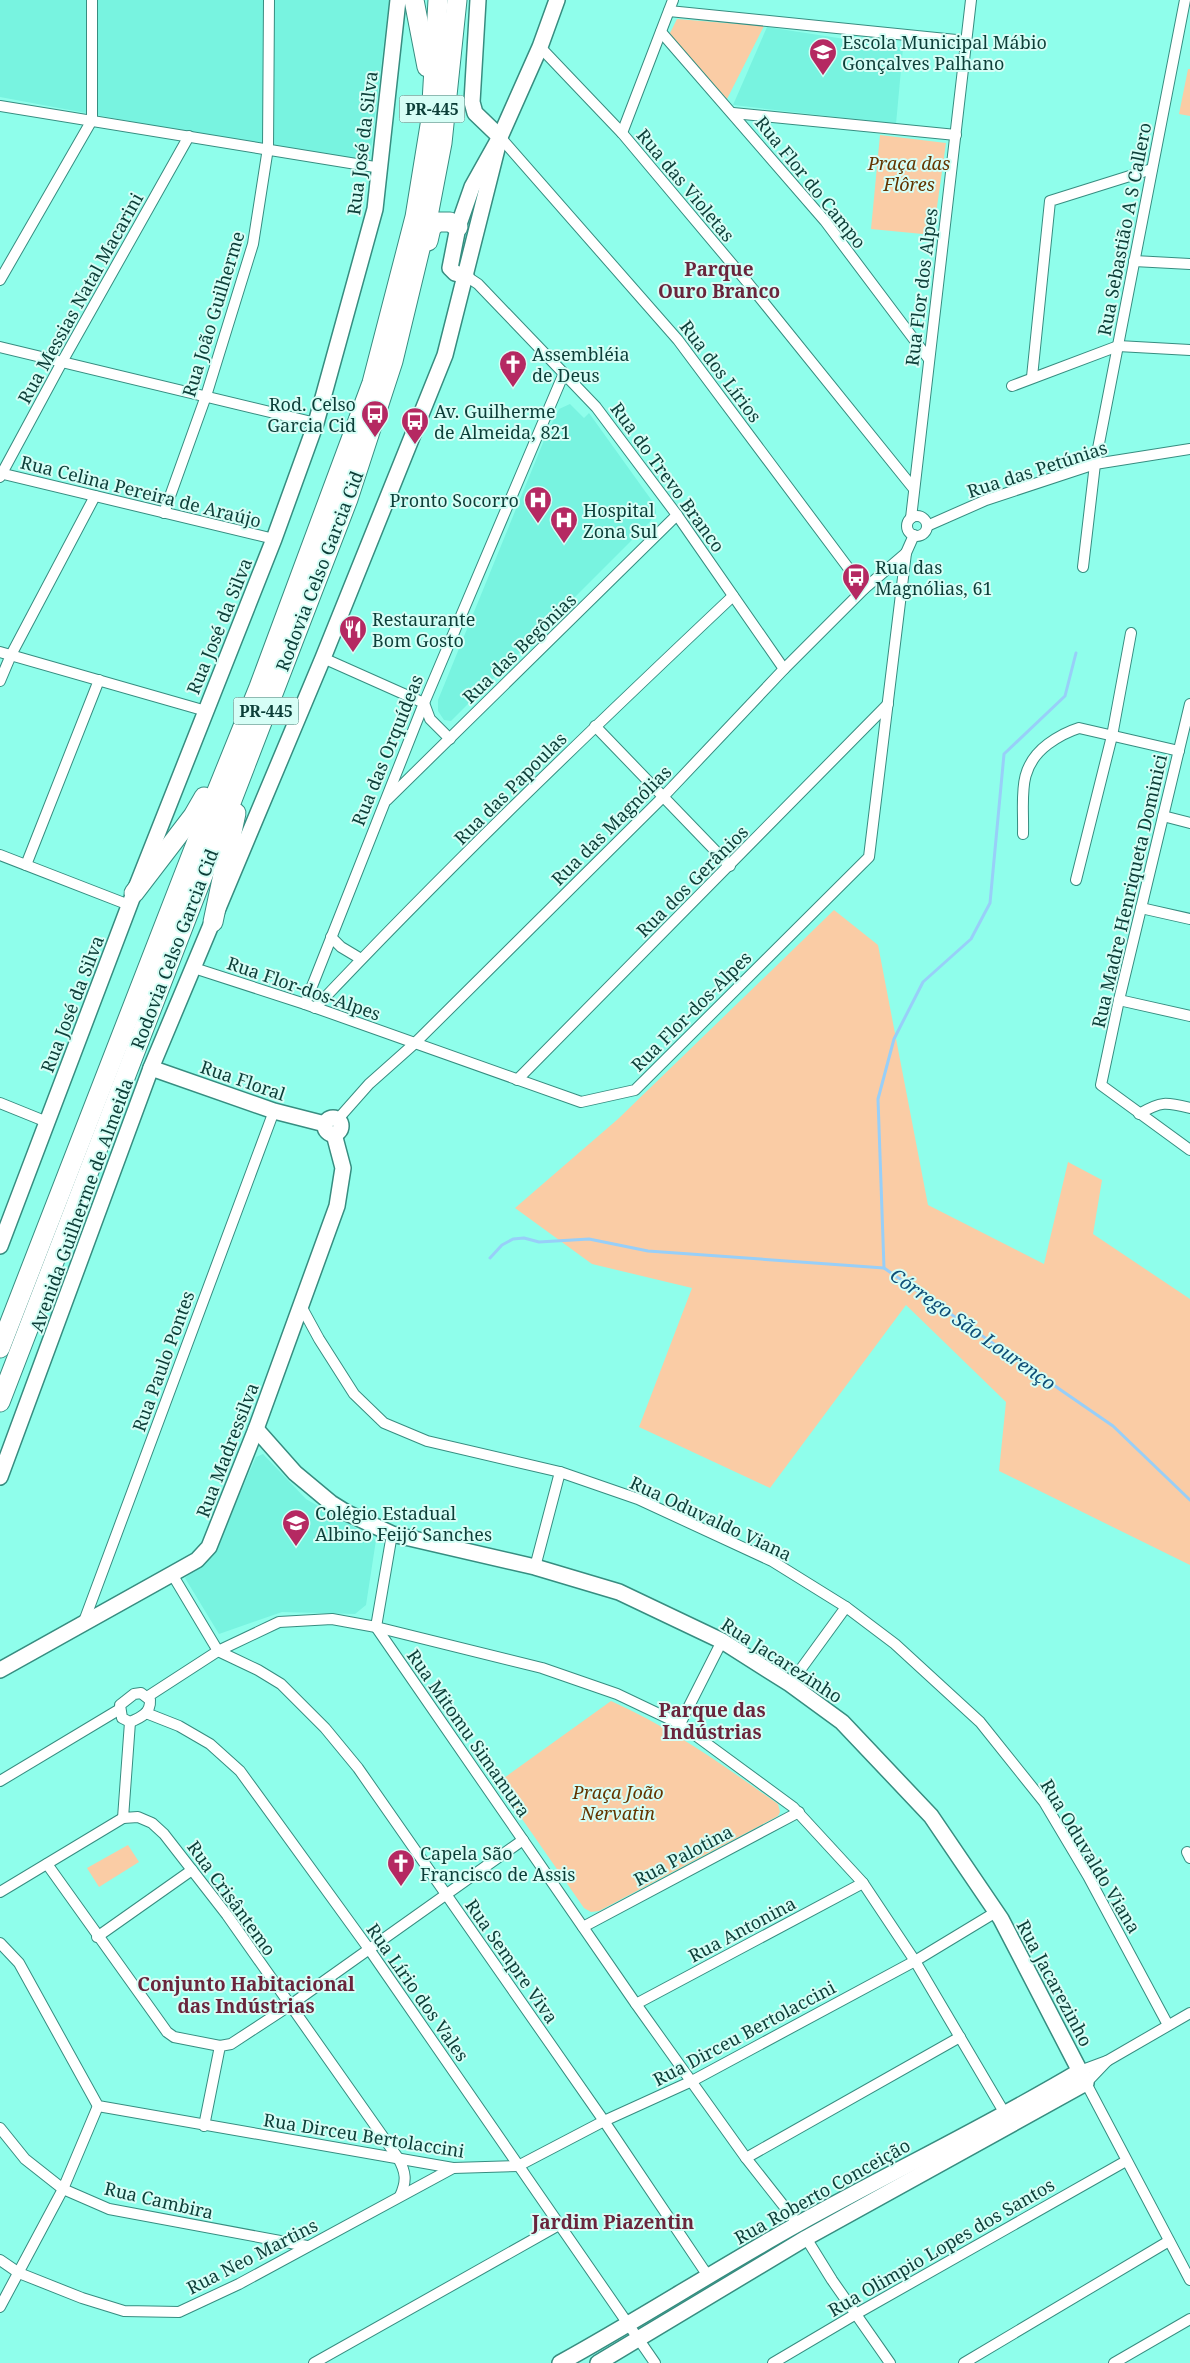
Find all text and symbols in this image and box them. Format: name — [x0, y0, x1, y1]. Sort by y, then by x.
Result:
place label: Escola Municipal Mábio Gonçalves Palhano — [842, 30, 1047, 75]
school or university icon: Escola Municipal Mábio Gonçalves Palhano — [808, 37, 838, 76]
street label: Rua José da Silva — [341, 70, 383, 216]
road number: PR-445 — [400, 96, 464, 122]
street label: Rua Flor do Campo — [750, 111, 872, 253]
street label: Rua Sebastião A S Callero — [1092, 120, 1156, 338]
street label: Rua das Violetas — [632, 124, 740, 246]
park label: Praça das Flôres — [867, 151, 950, 196]
street label: Rua Messias Natal Macarini — [12, 188, 148, 408]
street label: Rua Flor dos Alpes — [899, 207, 943, 367]
street label: Rua João Guilherme — [176, 228, 250, 400]
district label: Parque Ouro Branco — [658, 256, 780, 304]
street label: Rua dos Lírios — [675, 315, 767, 427]
place label: Assembléia de Deus — [532, 342, 630, 387]
church icon: Assembléia de Deus — [498, 349, 528, 388]
place label: Rod. Celso Garcia Cid — [267, 392, 356, 437]
street label: Rua do Trevo Branco — [605, 397, 731, 557]
bus stop icon: Rod. Celso Garcia Cid — [360, 399, 390, 438]
place label: Av. Guilherme de Almeida, 821 — [434, 399, 571, 444]
bus stop icon: Av. Guilherme de Almeida, 821 — [400, 406, 430, 445]
street label: Rua das Petúnias — [964, 435, 1110, 503]
street label: Rua Celina Pereira de Araújo — [18, 449, 264, 533]
street label: Rodovia Celso Garcia Cid — [270, 467, 368, 675]
hospital icon: Pronto Socorro — [523, 485, 553, 524]
place label: Pronto Socorro — [389, 488, 519, 512]
place label: Hospital Zona Sul — [583, 498, 658, 543]
hospital icon: Hospital Zona Sul — [549, 505, 579, 544]
street label: Rua José da Silva — [181, 554, 257, 698]
place label: Rua das Magnólias, 61 — [875, 555, 993, 600]
bus stop icon: Rua das Magnólias, 61 — [841, 562, 871, 601]
street label: Rua das Begônias — [457, 588, 581, 708]
place label: Restaurante Bom Gosto — [372, 607, 475, 652]
restaurant icon: Restaurante Bom Gosto — [338, 614, 368, 653]
street label: Rua das Orquídeas — [346, 671, 428, 829]
road number: PR-445 — [234, 698, 298, 724]
street label: Rua das Papoulas — [449, 727, 571, 849]
street label: Rua Madre Henriqueta Dominici — [1086, 752, 1172, 1030]
street label: Rua das Magnólias — [546, 760, 676, 890]
street label: Rua dos Gerânios — [631, 820, 753, 942]
street label: Rodovia Celso Garcia Cid — [125, 845, 223, 1053]
street label: Rua José da Silva — [35, 932, 109, 1076]
street label: Rua Flor-dos-Alpes — [626, 946, 756, 1076]
street label: Rua Flor-dos-Alpes — [224, 950, 384, 1026]
street label: Rua Floral — [197, 1054, 289, 1106]
street label: Avenida Guilherme de Almeida — [24, 1075, 138, 1335]
water label: Córrego São Lourenço — [885, 1262, 1061, 1396]
street label: Rua Paulo Pontes — [126, 1287, 200, 1435]
street label: Rua Madressilva — [190, 1379, 264, 1521]
street label: Rua Oduvaldo Viana — [626, 1470, 796, 1566]
place label: Colégio Estadual Albino Feijó Sanches — [315, 1501, 492, 1546]
school or university icon: Colégio Estadual Albino Feijó Sanches — [281, 1508, 311, 1547]
street label: Rua Jacarezinho — [717, 1612, 847, 1708]
street label: Rua Mitomu Simamura — [402, 1644, 536, 1822]
district label: Parque das Indústrias — [658, 1697, 766, 1745]
street label: Rua Oduvaldo Viana — [1035, 1774, 1147, 1938]
park label: Praça João Nervatin — [571, 1780, 664, 1825]
street label: Rua Palotina — [629, 1819, 737, 1891]
street label: Rua Crisântemo — [182, 1836, 282, 1960]
place label: Capela São Francisco de Assis — [420, 1841, 575, 1886]
church icon: Capela São Francisco de Assis — [386, 1848, 416, 1887]
street label: Rua Antonina — [684, 1891, 800, 1967]
street label: Rua Sempre Viva — [460, 1894, 564, 2028]
street label: Rua Jacarezinho — [1012, 1916, 1098, 2050]
street label: Rua Lírio dos Vales — [361, 1918, 475, 2066]
district label: Conjunto Habitacional das Indústrias — [137, 1971, 355, 2019]
street label: Rua Dirceu Bertolaccini — [649, 1975, 840, 2091]
street label: Rua Dirceu Bertolaccini — [262, 2107, 466, 2163]
street label: Rua Roberto Conceição — [730, 2133, 914, 2249]
street label: Rua Olimpio Lopes dos Santos — [824, 2172, 1058, 2322]
street label: Rua Cambira — [102, 2176, 216, 2224]
district label: Jardim Piazentin — [531, 2209, 695, 2235]
street label: Rua Neo Martins — [182, 2213, 322, 2299]

